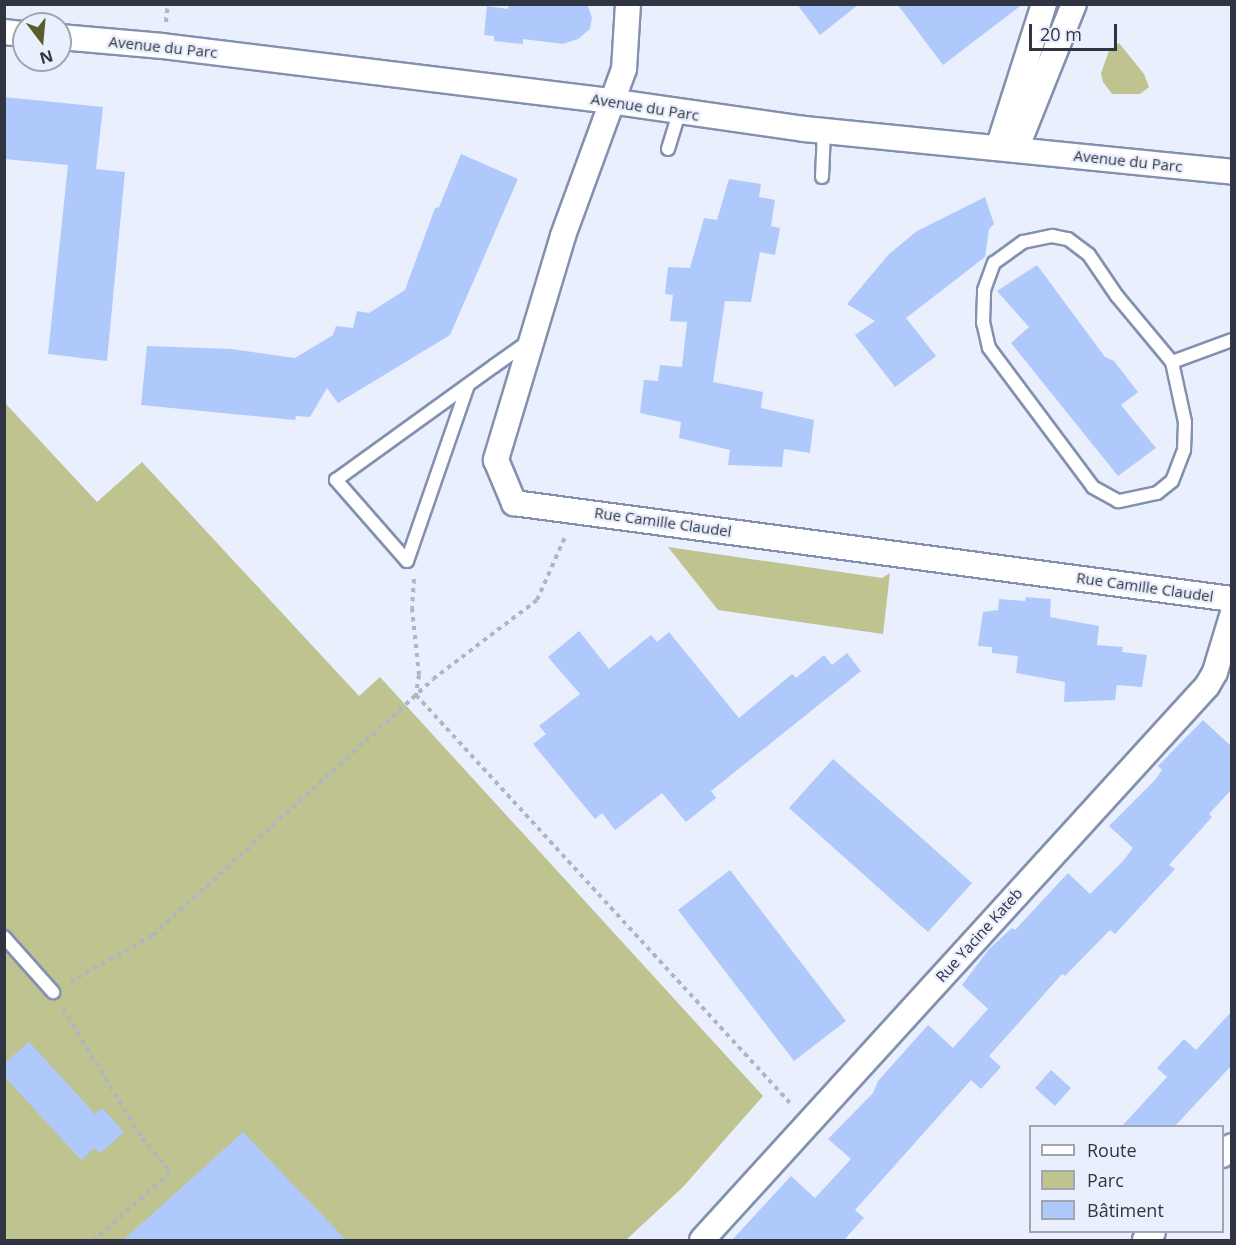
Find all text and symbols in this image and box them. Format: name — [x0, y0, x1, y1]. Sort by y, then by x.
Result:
north arrow — [12, 12, 72, 72]
scale bar — [1032, 12, 1120, 50]
text: 20 m — [1040, 22, 1082, 46]
street label: Avenue du Parc — [108, 32, 218, 62]
text: N — [37, 45, 56, 70]
street label: Avenue du Parc — [590, 90, 700, 124]
street label: Avenue du Parc — [1073, 146, 1183, 176]
street label: Rue Camille Claudel — [593, 503, 733, 541]
street label: Rue Camille Claudel — [1075, 568, 1215, 606]
street label: Rue Yacine Kateb — [932, 884, 1026, 986]
legend — [1029, 1125, 1224, 1233]
text: Route — [1087, 1138, 1137, 1162]
text: Parc — [1087, 1168, 1124, 1192]
text: Bâtiment — [1087, 1198, 1164, 1222]

